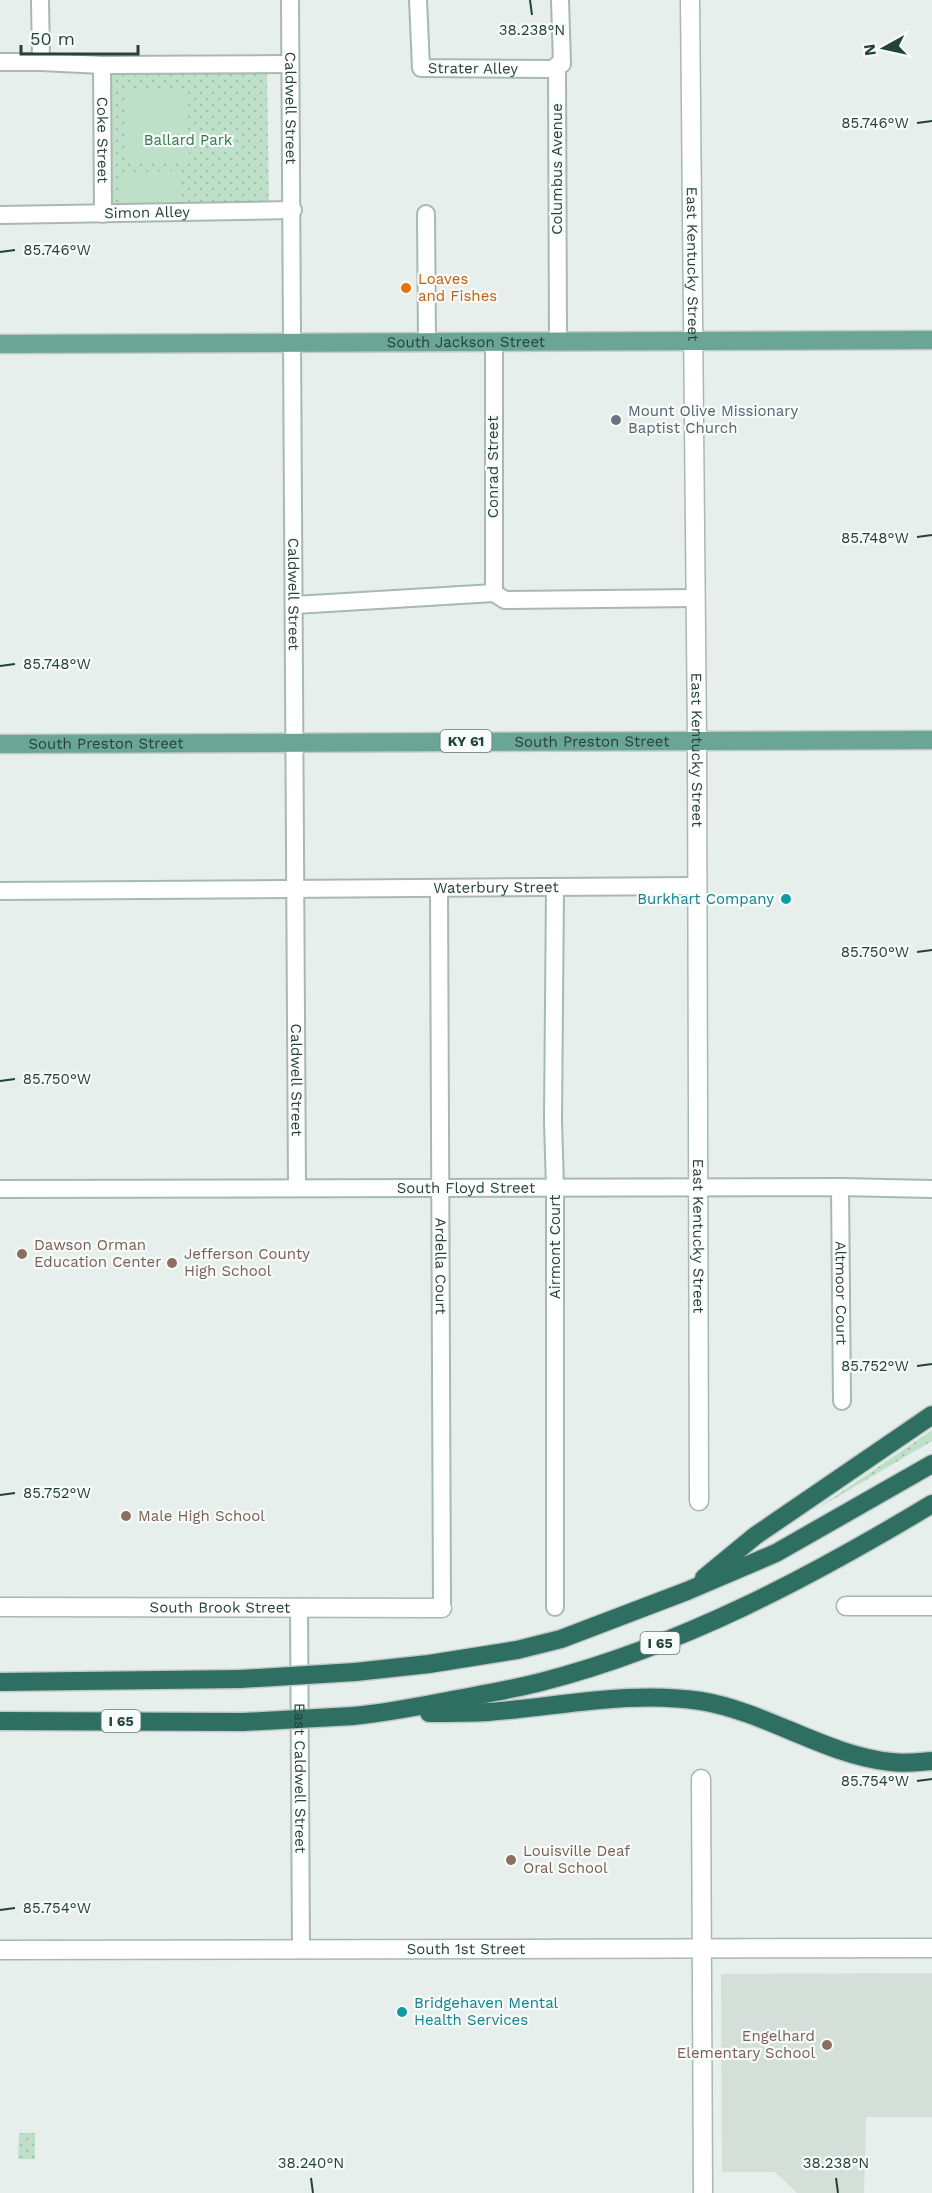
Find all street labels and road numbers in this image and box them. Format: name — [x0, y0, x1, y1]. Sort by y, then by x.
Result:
street label: Caldwell Street — [281, 52, 300, 165]
street label: Strater Alley — [428, 59, 518, 78]
street label: Coke Street — [93, 97, 112, 184]
street label: Columbus Avenue — [548, 103, 566, 235]
street label: East Kentucky Street — [683, 187, 702, 342]
street label: Simon Alley — [104, 203, 190, 222]
street label: South Jackson Street — [387, 333, 546, 351]
street label: Conrad Street — [484, 415, 502, 518]
street label: Caldwell Street — [284, 538, 303, 651]
street label: East Kentucky Street — [687, 673, 706, 828]
road number: KY 61 — [440, 730, 492, 752]
street label: South Preston Street — [514, 732, 670, 751]
street label: South Preston Street — [28, 734, 184, 753]
street label: Waterbury Street — [433, 878, 560, 897]
street label: Caldwell Street — [287, 1024, 306, 1137]
street label: East Kentucky Street — [689, 1159, 708, 1314]
street label: South Floyd Street — [397, 1179, 536, 1197]
street label: Airmont Court — [546, 1194, 564, 1299]
street label: Ardella Court — [431, 1218, 450, 1315]
street label: Altmoor Court — [832, 1241, 850, 1346]
street label: South Brook Street — [150, 1598, 291, 1617]
road number: I 65 — [640, 1632, 680, 1654]
street label: East Caldwell Street — [291, 1703, 309, 1854]
road number: I 65 — [102, 1710, 140, 1732]
street label: South 1st Street — [407, 1940, 526, 1958]

